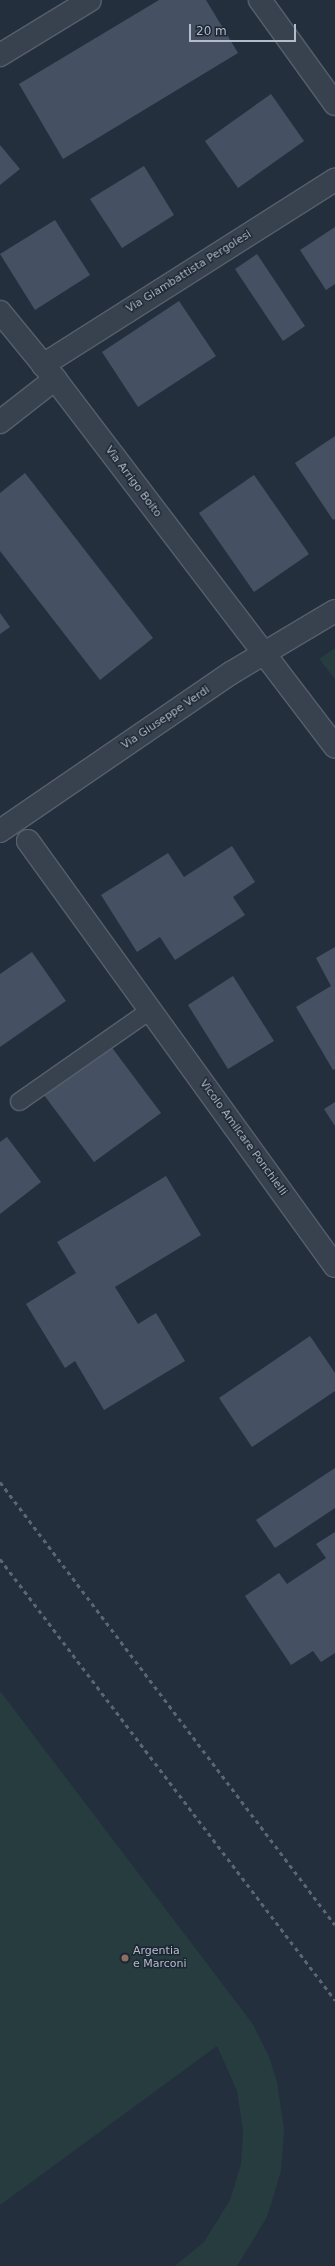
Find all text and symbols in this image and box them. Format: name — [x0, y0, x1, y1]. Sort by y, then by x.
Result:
scale bar — [191, 16, 298, 42]
text: 20 m — [196, 24, 227, 38]
street label: Via Giambattista Pergolesi — [124, 228, 254, 316]
street label: Via Arrigo Boito — [102, 444, 164, 520]
street label: Via Giuseppe Verdi — [119, 684, 213, 752]
street label: Vicolo Amilcare Ponchielli — [197, 1077, 289, 1199]
place label: Argentia e Marconi — [133, 1945, 187, 1971]
marker: Argentia e Marconi — [120, 1953, 130, 1963]

